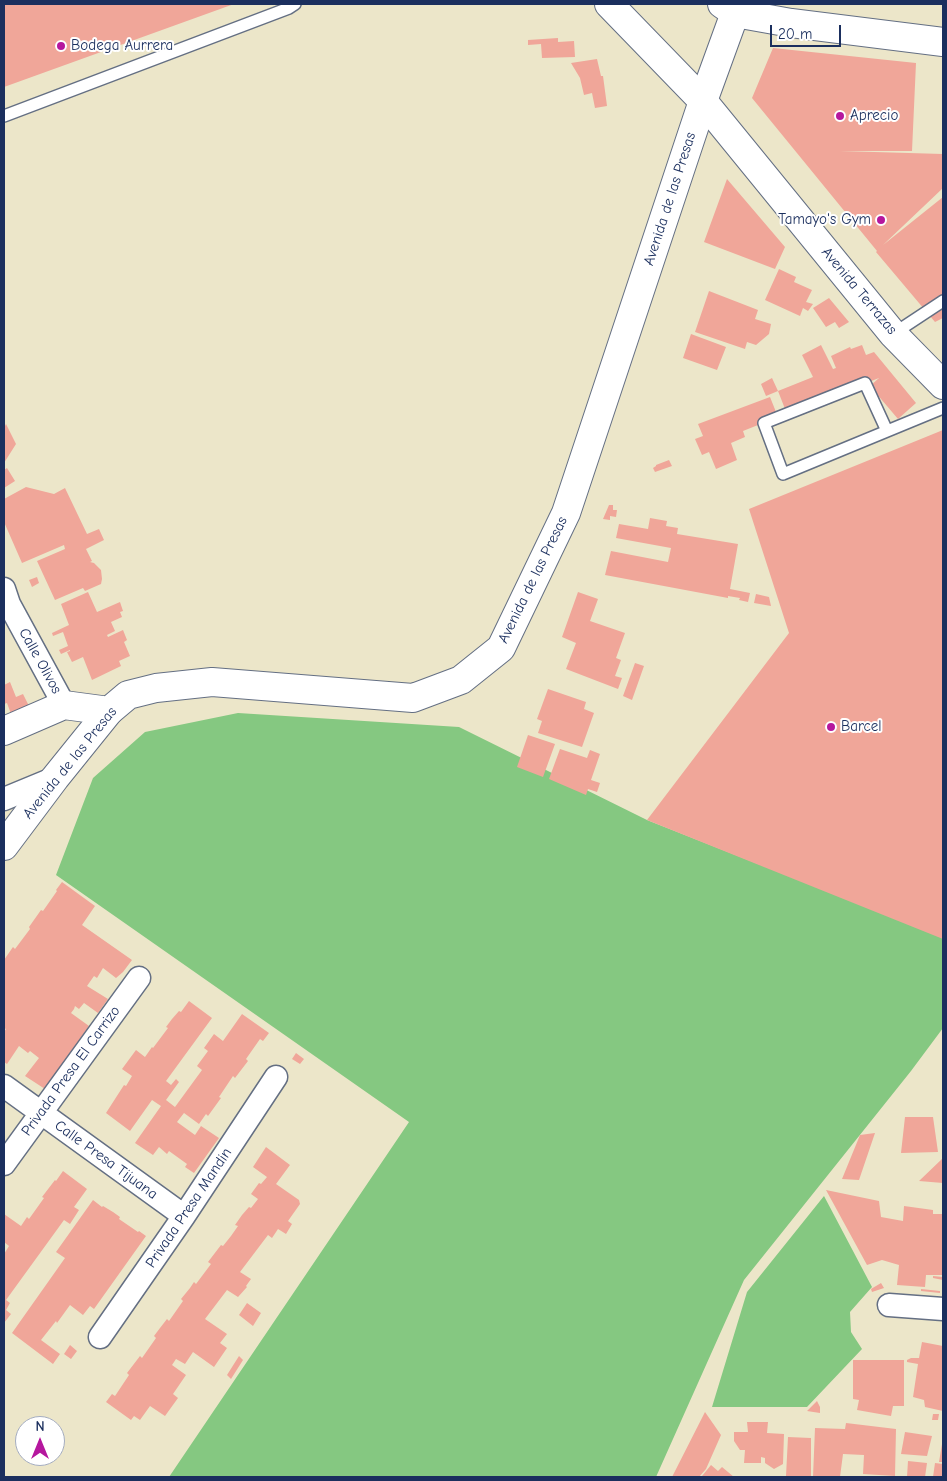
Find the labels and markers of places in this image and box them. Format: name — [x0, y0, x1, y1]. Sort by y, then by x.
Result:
place label: Bodega Aurrera — [71, 37, 173, 55]
marker: Bodega Aurrera — [55, 40, 67, 52]
place label: Aprecio — [850, 107, 898, 125]
marker: Aprecio — [834, 110, 846, 122]
place label: Tamayo's Gym — [778, 211, 871, 229]
marker: Tamayo's Gym — [875, 214, 887, 226]
place label: Barcel — [841, 718, 882, 736]
marker: Barcel — [825, 721, 837, 733]

